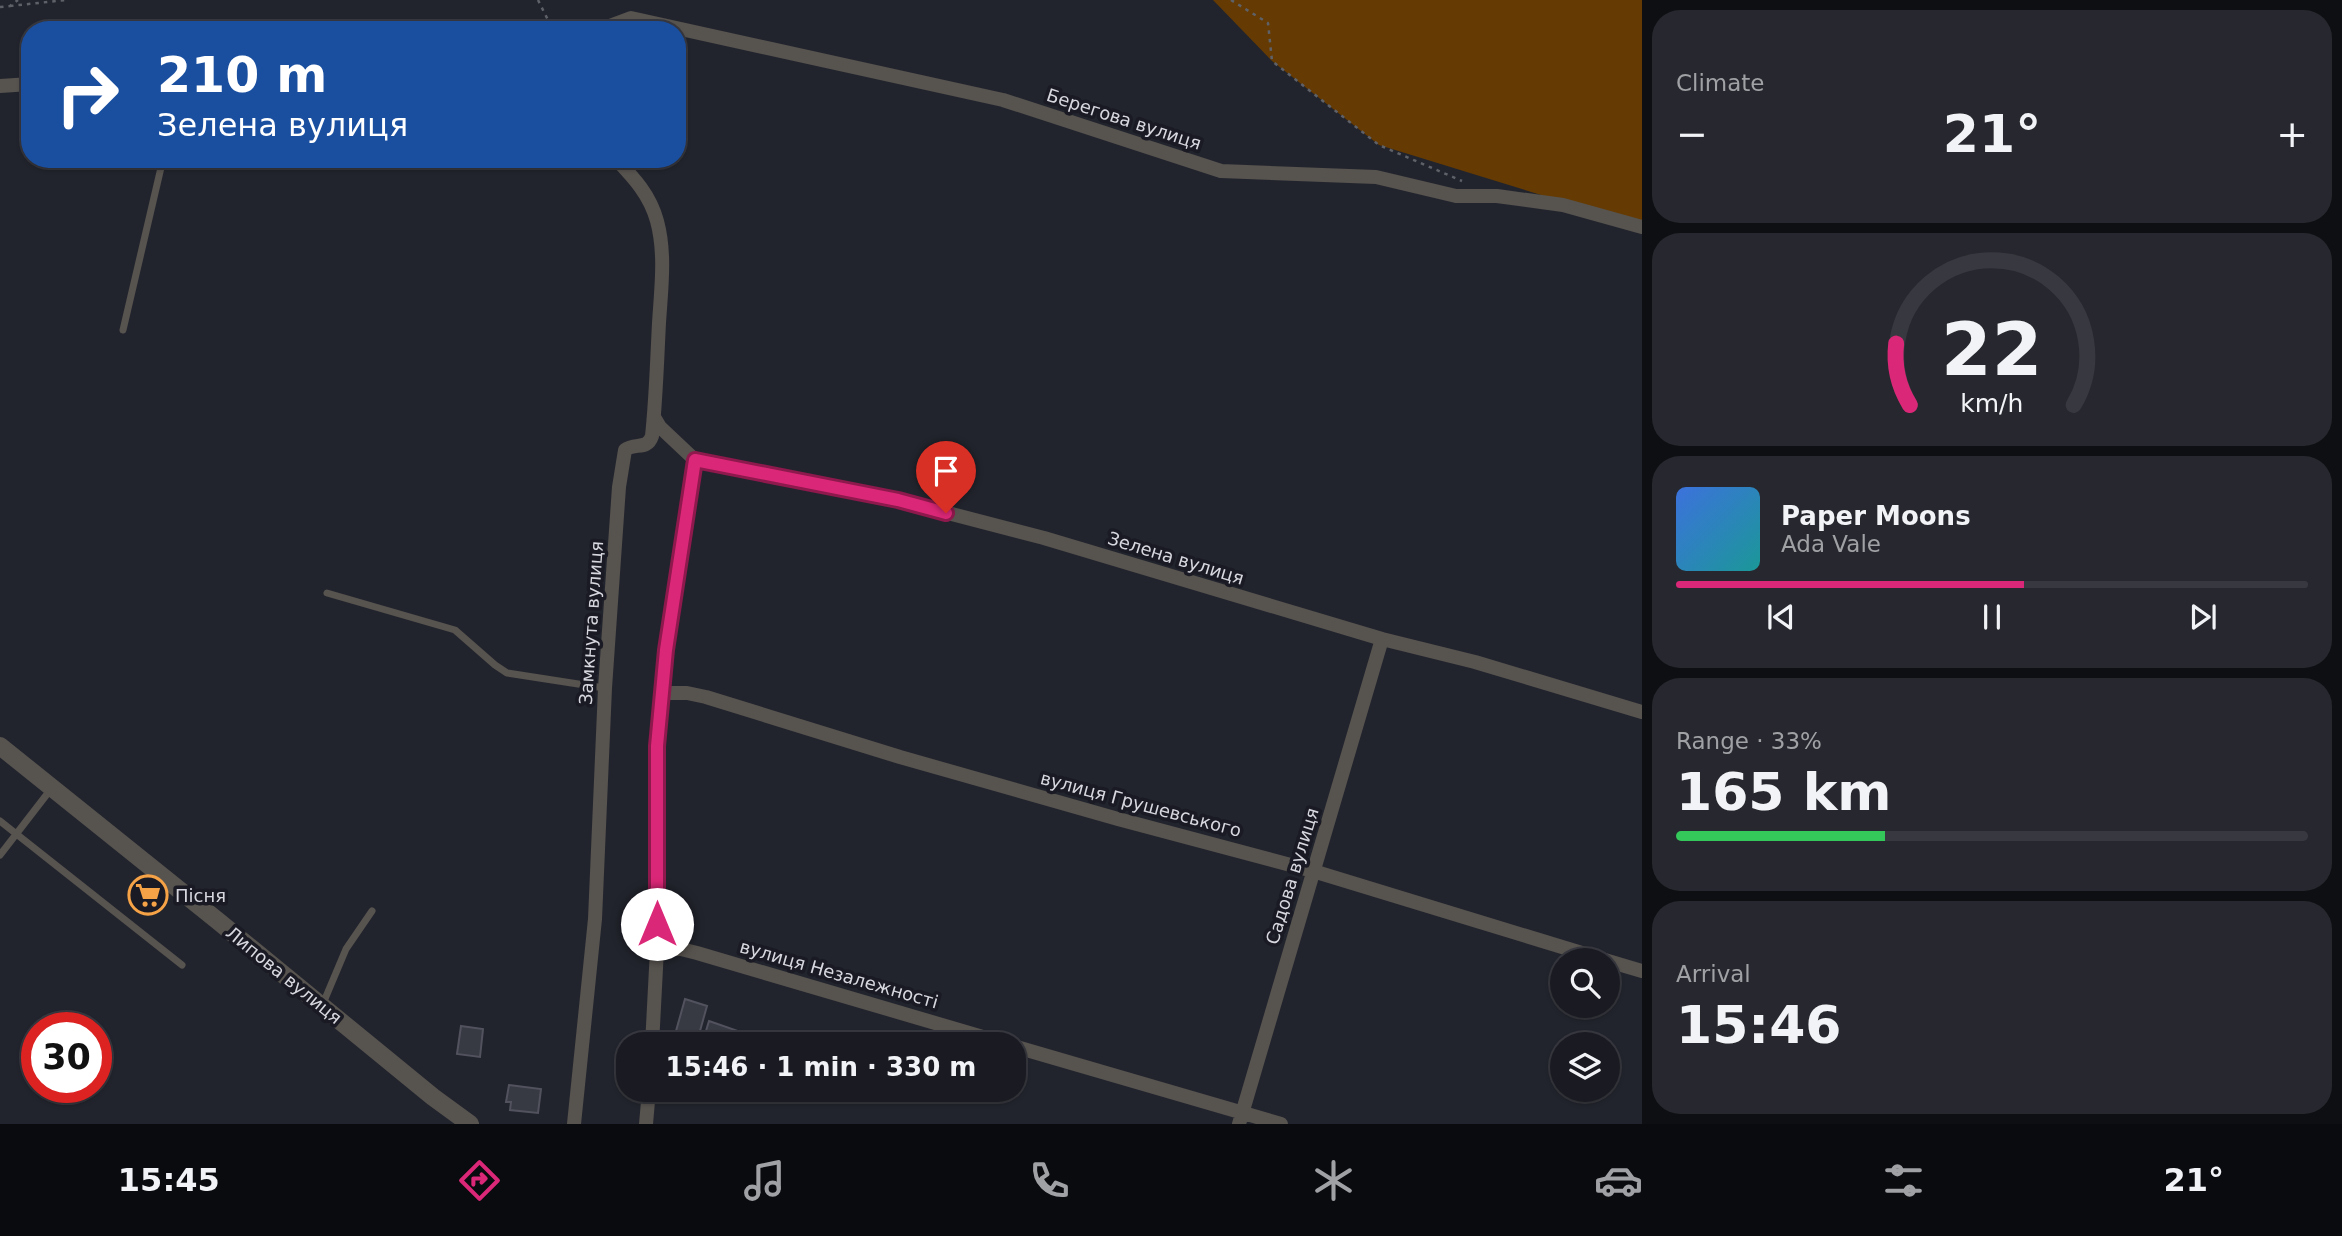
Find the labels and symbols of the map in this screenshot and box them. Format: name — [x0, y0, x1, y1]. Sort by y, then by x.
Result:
street label: Берегова вулиця — [1044, 84, 1204, 154]
pin — [916, 441, 976, 513]
street label: Зелена вулиця — [1105, 527, 1247, 589]
street label: Замкнута вулиця — [575, 540, 607, 706]
street label: вулиця Грушевського — [1038, 767, 1244, 841]
street label: Садова вулиця — [1261, 805, 1323, 947]
supermarket icon: Пісня — [127, 874, 169, 916]
place label: Пісня — [175, 885, 226, 906]
position arrow — [620, 887, 694, 961]
street label: Липова вулиця — [222, 922, 346, 1028]
street label: вулиця Незалежності — [737, 936, 941, 1012]
speed limit sign: 30 — [21, 1012, 112, 1103]

